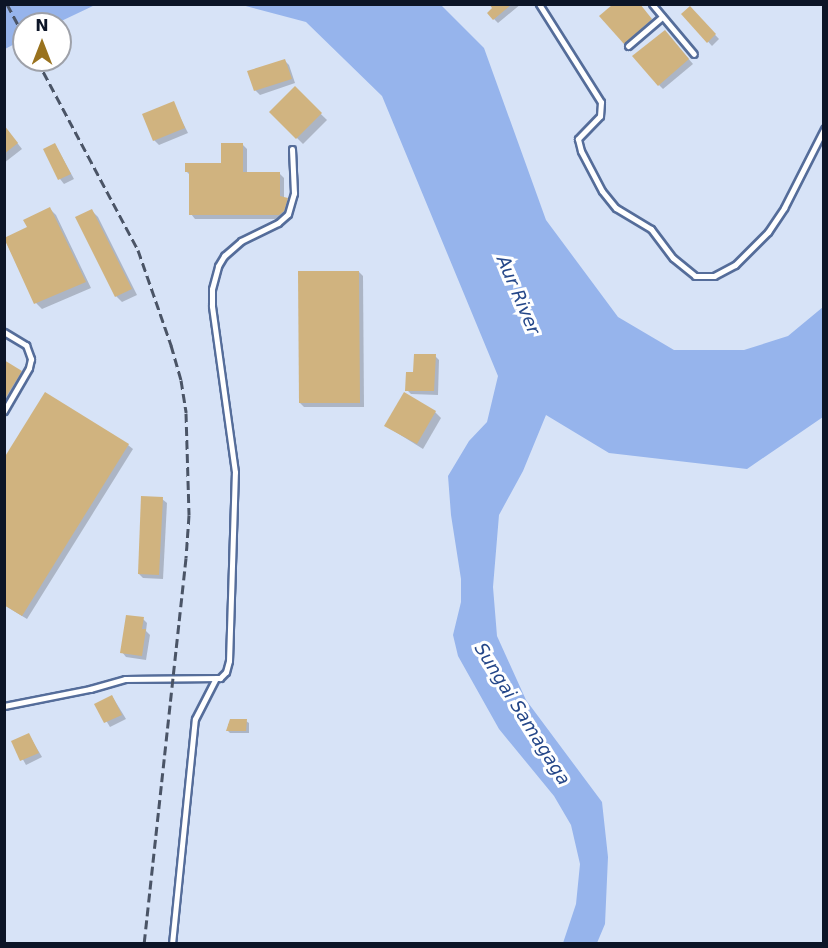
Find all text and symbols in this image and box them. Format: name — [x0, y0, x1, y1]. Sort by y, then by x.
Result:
north arrow — [12, 12, 72, 72]
text: N — [35, 16, 49, 35]
water label: Aur River — [492, 252, 544, 338]
water label: Sungai Samagaga — [470, 639, 574, 789]

